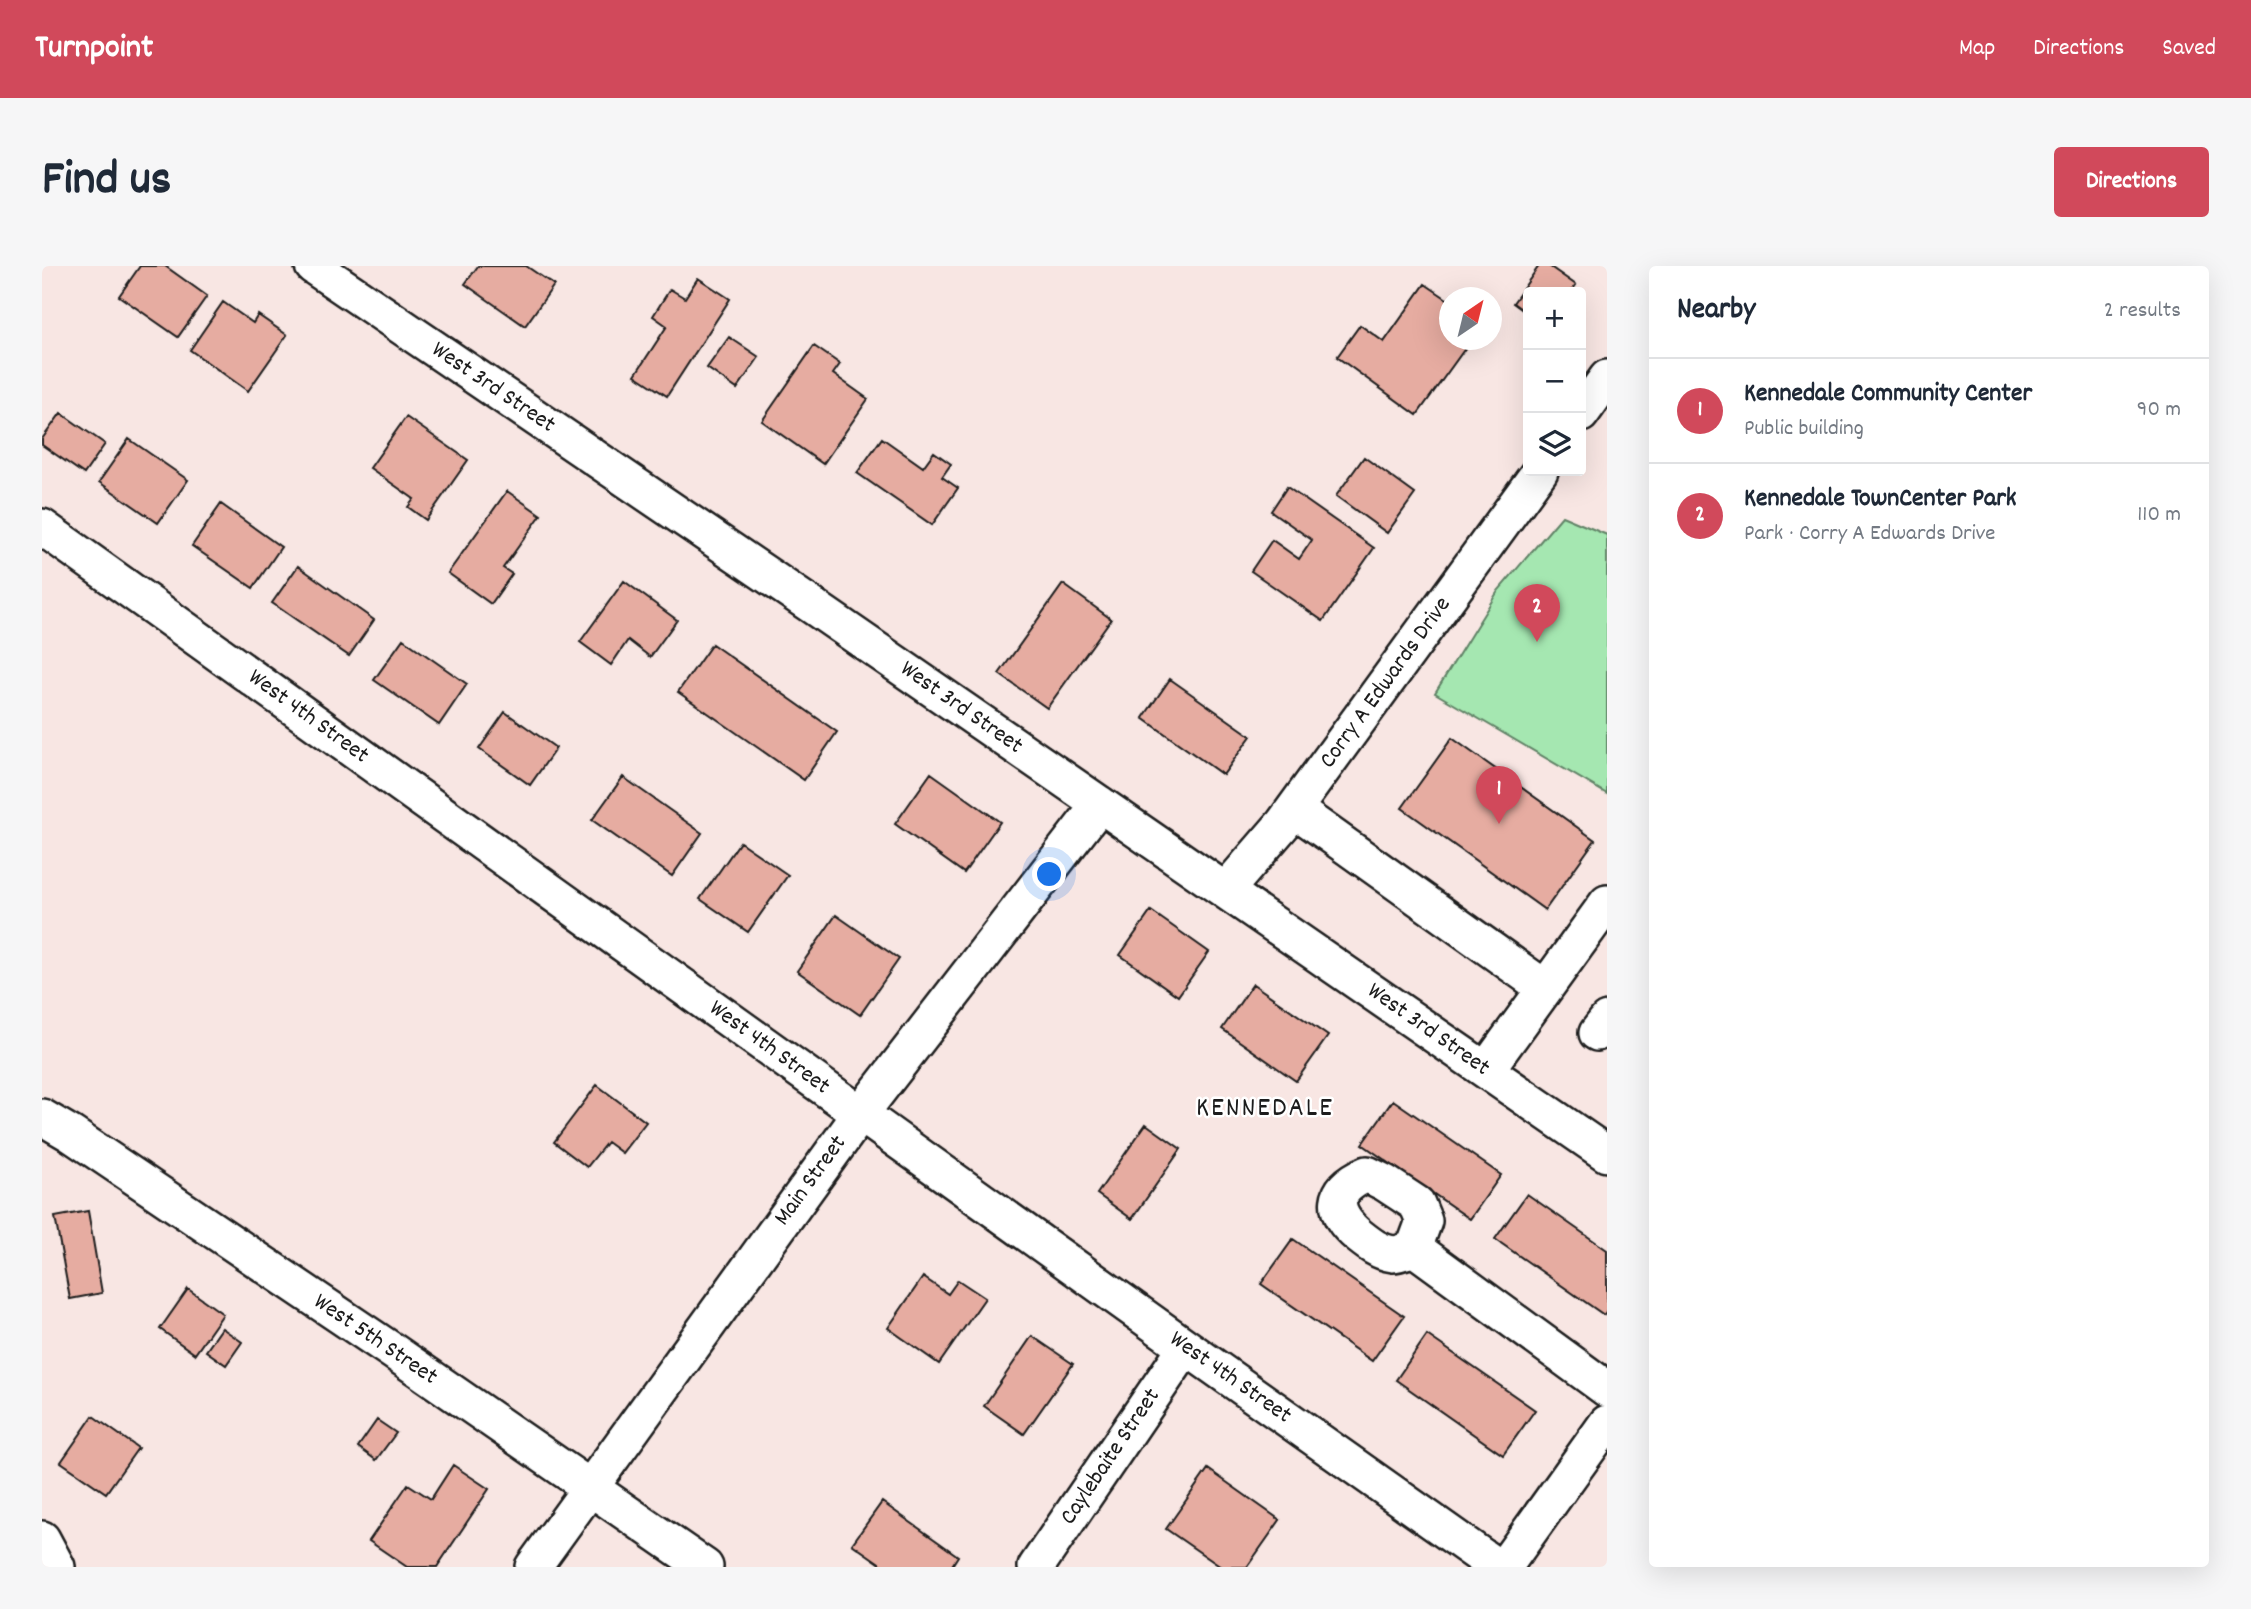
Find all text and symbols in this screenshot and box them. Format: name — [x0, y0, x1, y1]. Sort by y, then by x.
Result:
text: Turnpoint — [35, 26, 153, 73]
text: Map — [1959, 32, 1995, 66]
text: Directions — [2033, 32, 2124, 66]
text: Saved — [2162, 32, 2216, 66]
text: Find us — [42, 147, 171, 217]
button: Directions — [2054, 147, 2209, 217]
north arrow — [1439, 287, 1502, 350]
map controls — [1523, 287, 1586, 476]
button: + — [1523, 287, 1586, 350]
text: Nearby — [1677, 290, 1755, 333]
text: 2 results — [2104, 295, 2181, 328]
street label: West 3rd Street — [424, 334, 562, 442]
button: − — [1523, 350, 1586, 413]
text: Kennedale Community Center — [1744, 376, 2032, 413]
text: 1 — [1697, 394, 1703, 427]
text: 90 m — [2137, 394, 2181, 427]
button: layers — [1523, 413, 1586, 476]
text: Public building — [1744, 413, 1864, 446]
text: Kennedale TownCenter Park — [1744, 481, 2017, 518]
text: 2 — [1695, 499, 1705, 532]
text: 110 m — [2137, 499, 2181, 532]
text: Park · Corry A Edwards Drive — [1744, 518, 1995, 551]
pin: 2 — [1514, 584, 1560, 642]
street label: Corry A Edwards Drive — [1312, 590, 1460, 776]
street label: West 3rd Street — [893, 653, 1030, 763]
street label: West 4th Street — [240, 661, 376, 773]
pin: 1 — [1476, 766, 1522, 824]
your location — [1032, 857, 1066, 891]
street label: West 3rd Street — [1360, 975, 1497, 1085]
street label: West 4th Street — [701, 992, 837, 1104]
district label: KENNEDALE — [1196, 1090, 1334, 1130]
street label: Main Street — [766, 1129, 856, 1233]
street label: West 5th Street — [306, 1286, 444, 1394]
street label: West 4th Street — [1162, 1323, 1298, 1433]
street label: Caylebaite Street — [1053, 1382, 1169, 1532]

